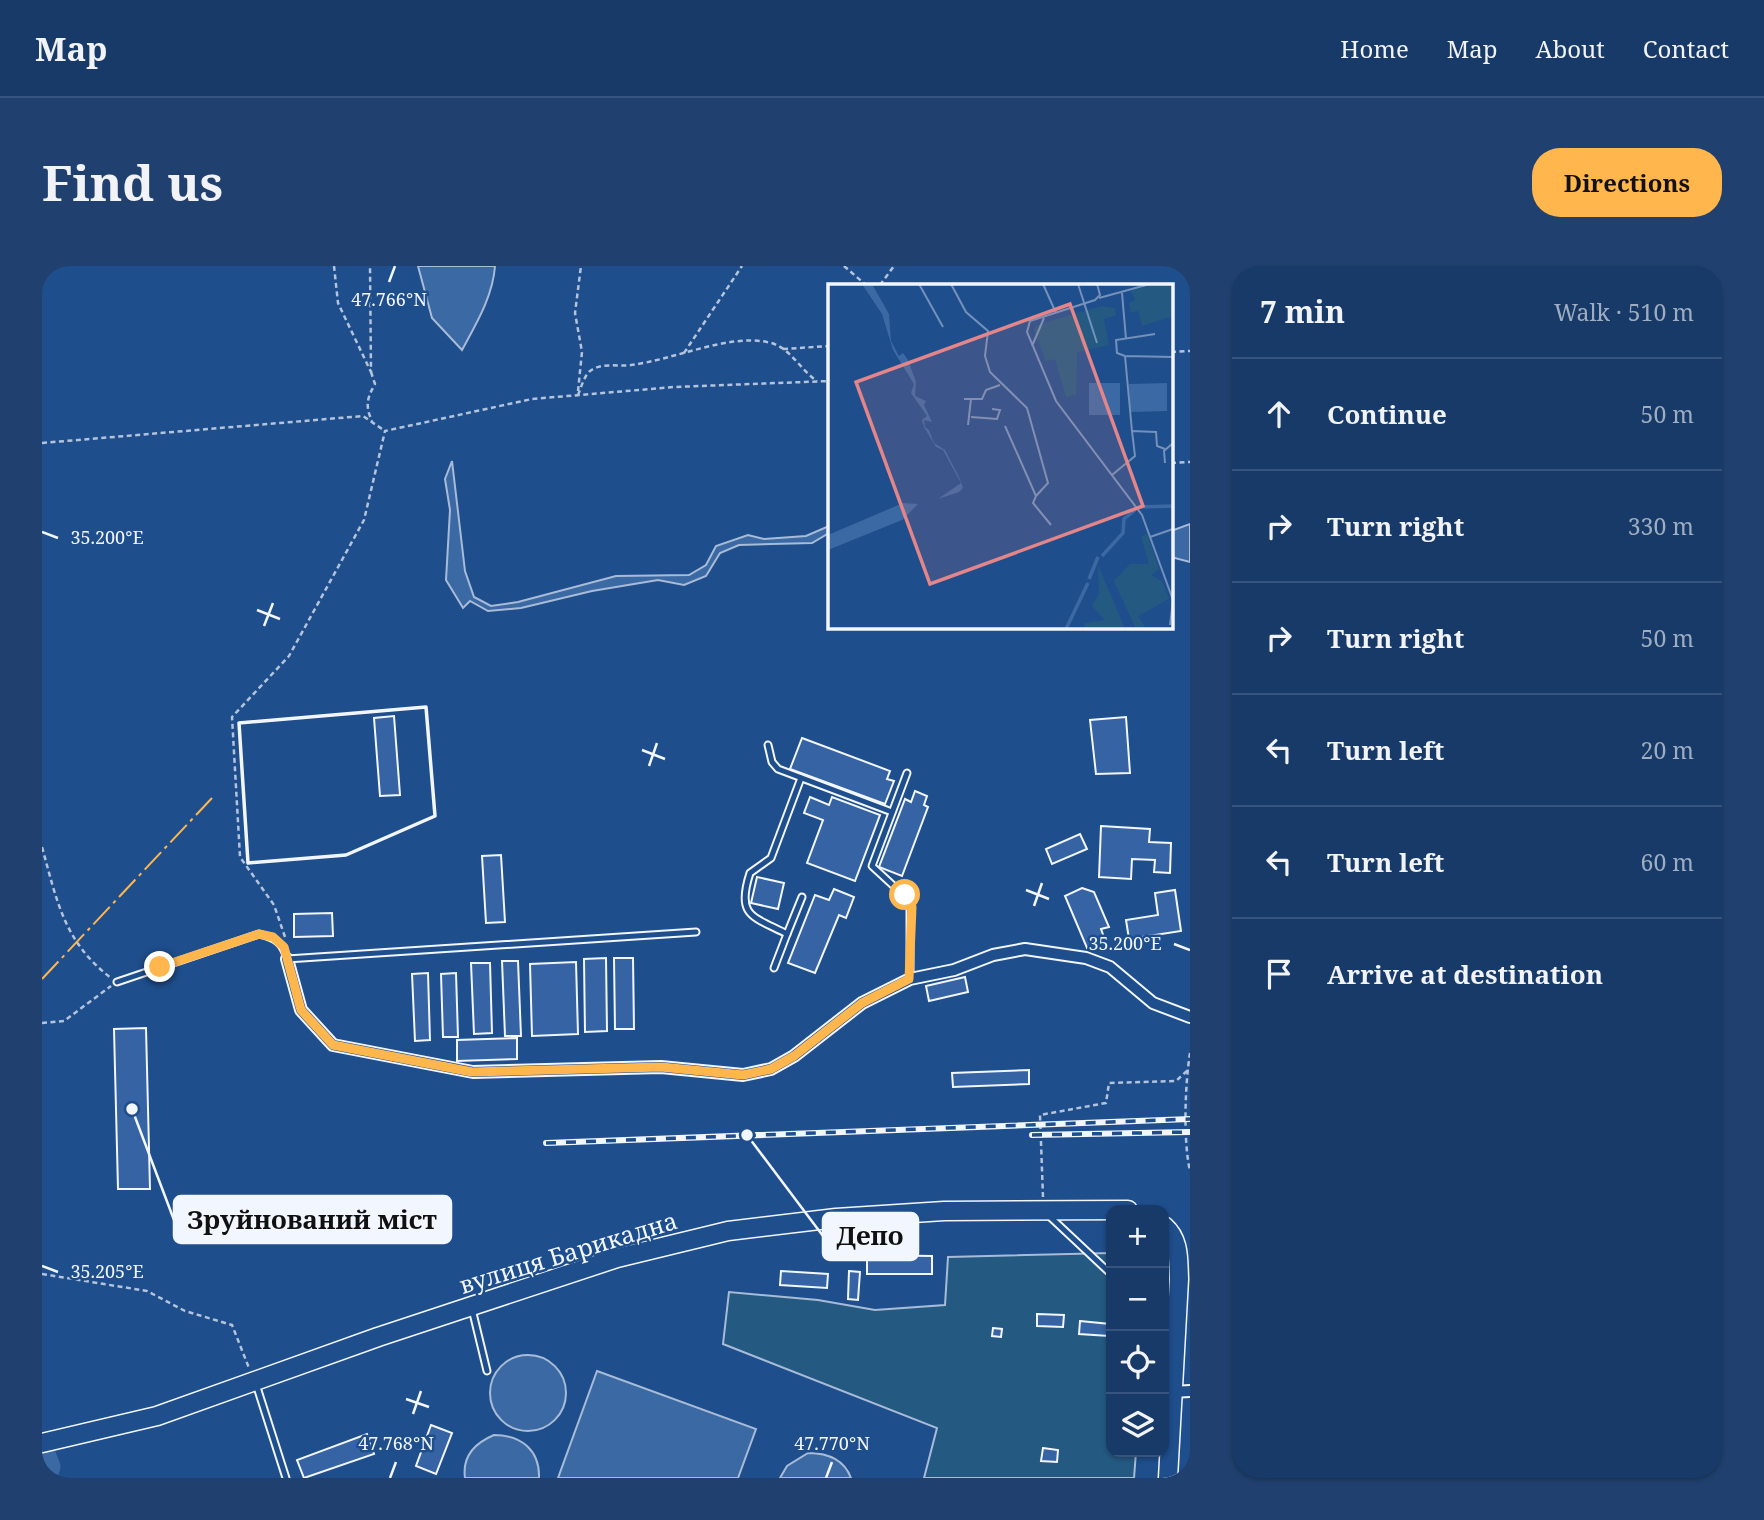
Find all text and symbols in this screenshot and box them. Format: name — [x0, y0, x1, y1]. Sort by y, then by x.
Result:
text: Map — [35, 26, 108, 71]
text: Home — [1340, 32, 1409, 65]
text: Map — [1447, 32, 1498, 65]
text: About — [1536, 32, 1605, 65]
text: Contact — [1643, 32, 1729, 65]
button: Directions — [1532, 148, 1722, 217]
text: Find us — [42, 149, 223, 215]
inset map — [828, 284, 1172, 628]
text: 47.766°N — [351, 287, 427, 311]
text: 7 min — [1260, 291, 1345, 332]
text: Walk · 510 m — [1554, 296, 1694, 328]
icon: ahead — [1260, 395, 1298, 433]
text: Continue — [1327, 396, 1447, 432]
text: 50 m — [1641, 398, 1694, 430]
icon: right — [1260, 507, 1298, 545]
text: Turn right — [1327, 508, 1464, 544]
text: 330 m — [1628, 510, 1694, 542]
text: 35.200°E — [70, 525, 144, 549]
icon: right — [1260, 619, 1298, 657]
text: Turn right — [1327, 620, 1464, 656]
text: 50 m — [1641, 622, 1694, 654]
icon: left — [1260, 731, 1298, 769]
text: Turn left — [1327, 732, 1444, 768]
text: 20 m — [1641, 734, 1694, 766]
icon: left — [1260, 843, 1298, 881]
text: Turn left — [1327, 844, 1444, 880]
text: 60 m — [1641, 846, 1694, 878]
route start — [889, 879, 920, 910]
text: 35.200°E — [1088, 931, 1162, 955]
route end — [144, 951, 175, 982]
icon: arrive — [1260, 955, 1298, 993]
text: Arrive at destination — [1327, 956, 1603, 992]
callout: Зруйнований міст — [174, 1196, 451, 1243]
text: Зруйнований міст — [187, 1201, 437, 1237]
street label: вулиця Барикадна — [455, 1203, 681, 1301]
map controls — [1106, 1205, 1169, 1457]
button: + — [1106, 1205, 1169, 1268]
callout: Депо — [823, 1213, 918, 1260]
text: Депо — [836, 1217, 904, 1253]
text: 35.205°E — [70, 1259, 144, 1283]
button: − — [1106, 1268, 1169, 1331]
button: locate — [1106, 1331, 1169, 1394]
button: layers — [1106, 1394, 1169, 1457]
text: 47.768°N — [358, 1431, 434, 1455]
text: 47.770°N — [794, 1431, 870, 1455]

